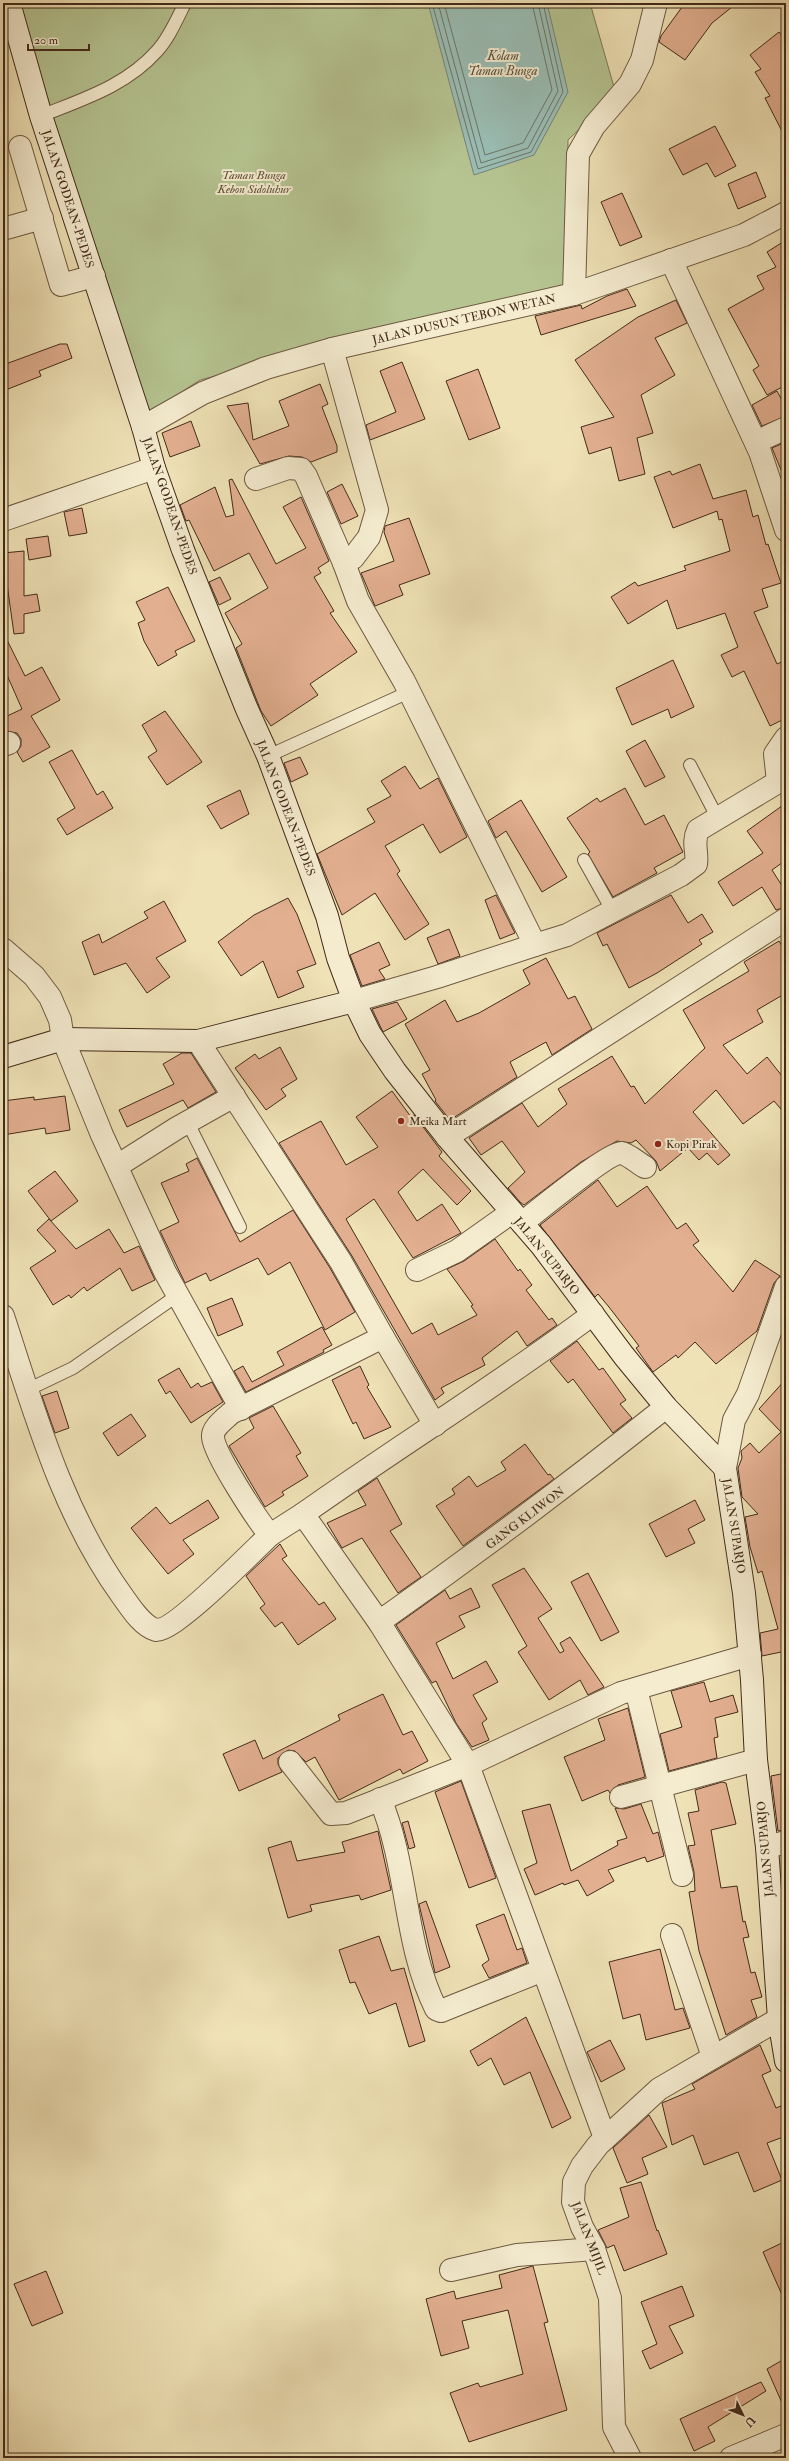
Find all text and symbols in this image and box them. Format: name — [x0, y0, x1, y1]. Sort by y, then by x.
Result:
scale bar — [28, 26, 89, 52]
text: 20 m — [34, 33, 59, 48]
water label: Kolam Taman Bunga — [468, 48, 538, 79]
street label: JALAN GODEAN-PEDES — [38, 127, 97, 270]
park label: Taman Bunga Kebon Sidoluhur — [216, 168, 291, 197]
street label: JALAN DUSUN TEBON WETAN — [370, 291, 558, 348]
street label: JALAN GODEAN-PEDES — [139, 435, 200, 577]
street label: JALAN GODEAN-PEDES — [252, 737, 318, 878]
place label: Meika Mart — [409, 1114, 467, 1129]
marker: Meika Mart — [396, 1116, 406, 1126]
place label: Kopi Pirak — [666, 1137, 717, 1152]
marker: Kopi Pirak — [653, 1139, 663, 1149]
street label: JALAN SUPARJO — [510, 1213, 583, 1299]
street label: JALAN SUPARJO — [718, 1476, 748, 1575]
street label: GANG KLIWON — [483, 1484, 568, 1553]
street label: JALAN SUPARJO — [754, 1800, 777, 1899]
street label: JALAN MIJIL — [567, 2199, 609, 2277]
north arrow — [723, 2395, 763, 2435]
text: U — [742, 2414, 758, 2430]

